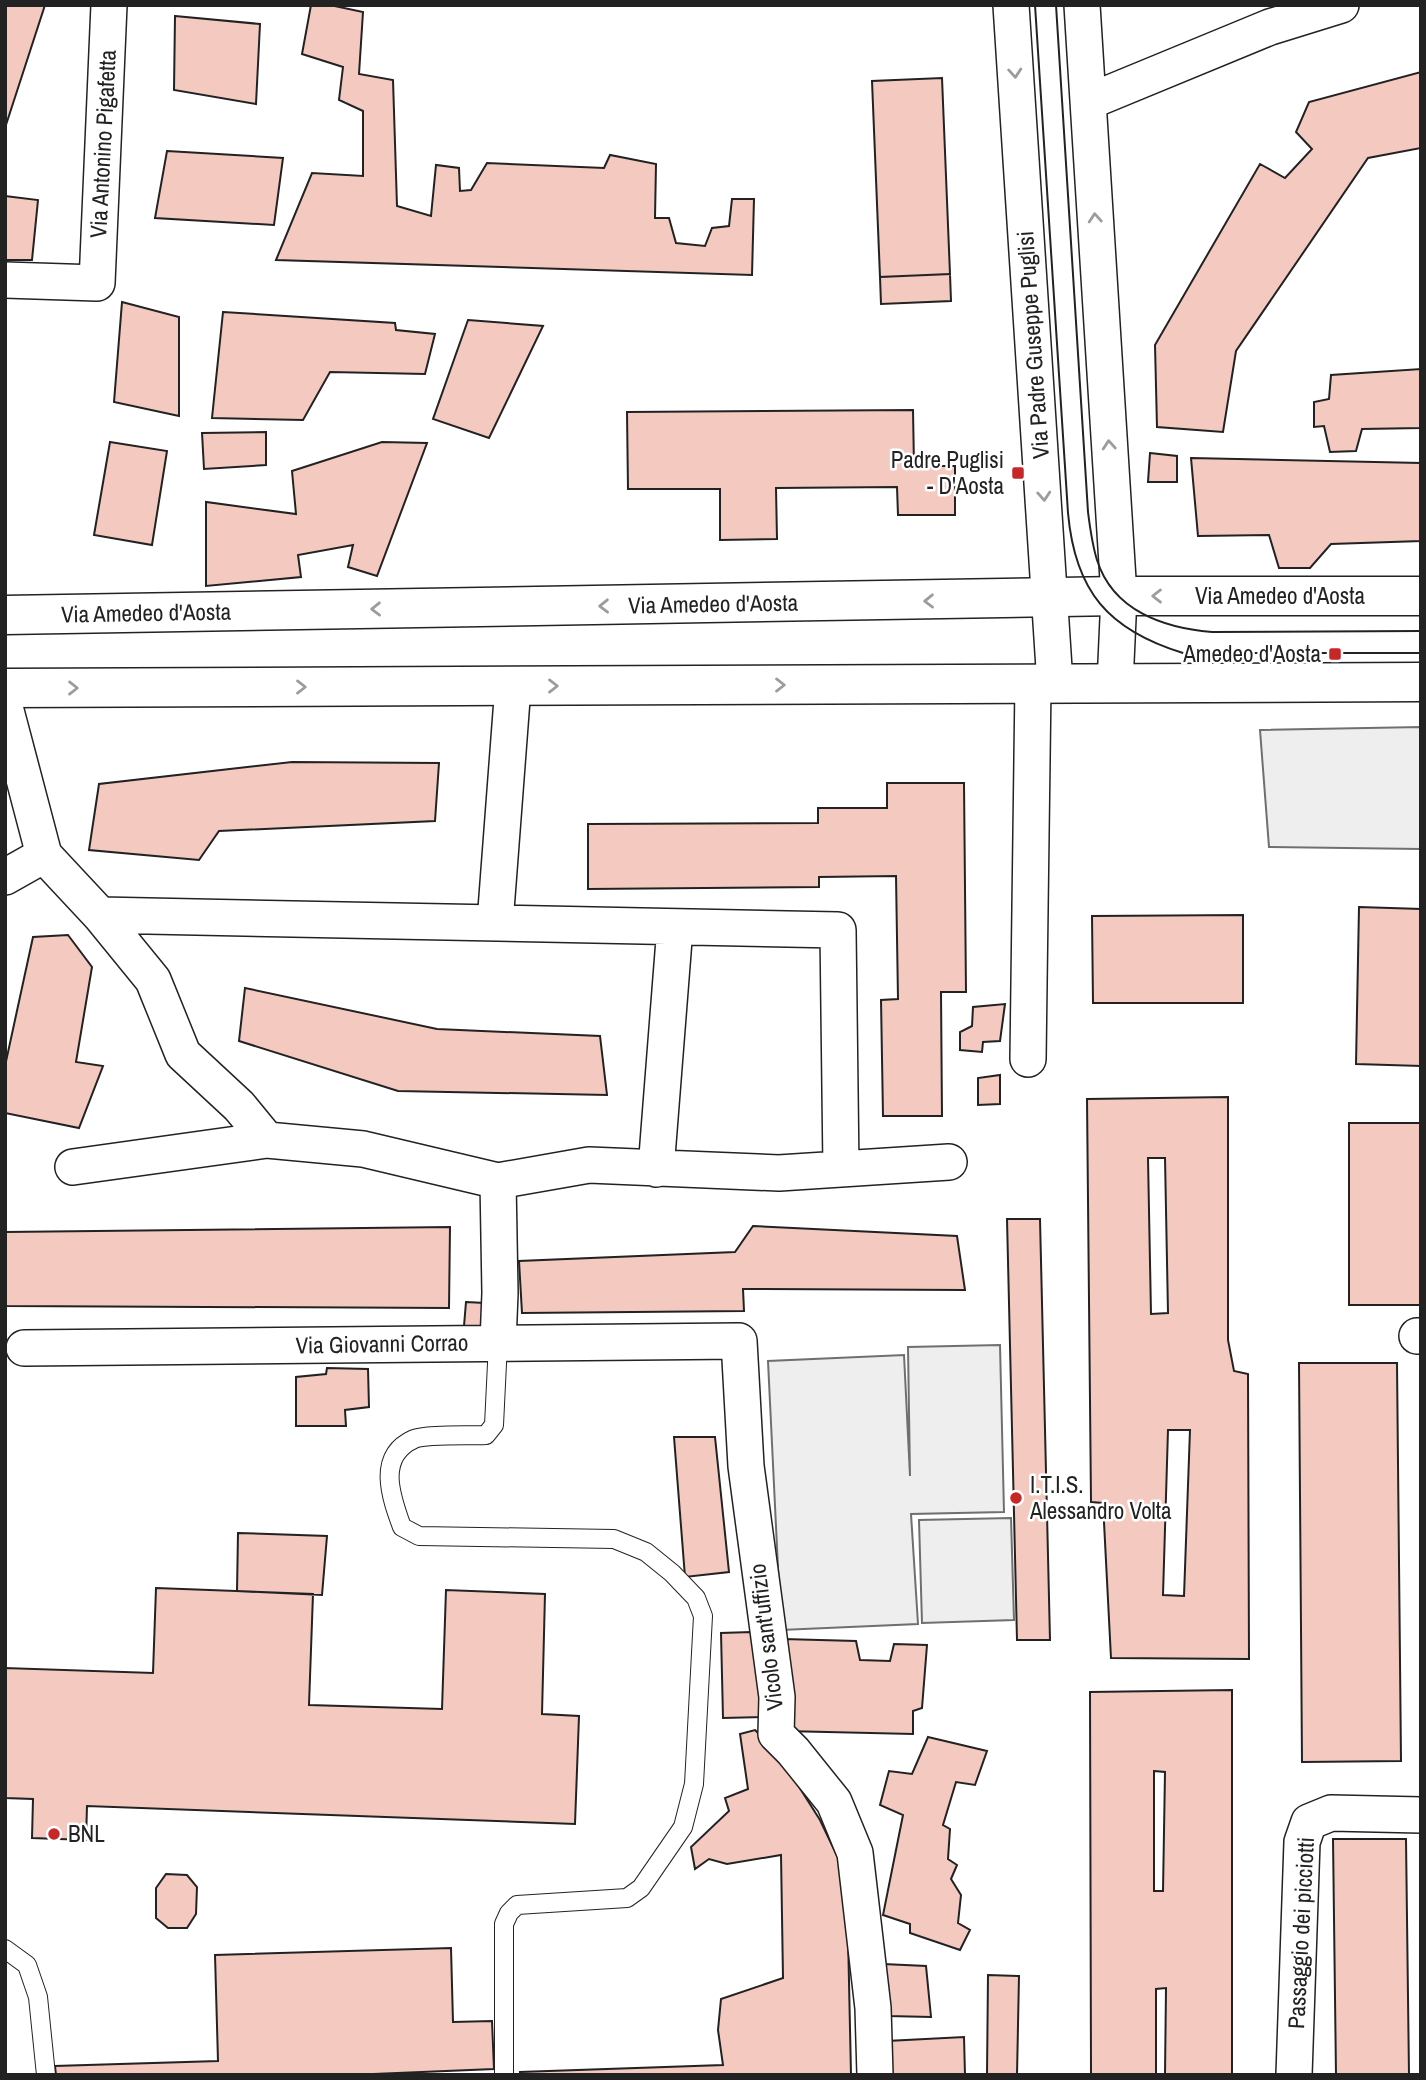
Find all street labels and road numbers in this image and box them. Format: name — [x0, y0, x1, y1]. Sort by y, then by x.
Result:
street label: Via Antonino Pigafetta — [82, 49, 123, 239]
street label: Via Padre Guseppe Puglisi — [1009, 230, 1056, 460]
street label: Via Amedeo d'Aosta — [1195, 580, 1366, 611]
street label: Via Amedeo d'Aosta — [628, 587, 799, 620]
street label: Via Amedeo d'Aosta — [61, 596, 232, 629]
street label: Via Giovanni Corrao — [295, 1326, 469, 1361]
street label: Vicolo sant'uffizio — [741, 1562, 790, 1712]
street label: Passaggio dei picciotti — [1280, 1836, 1321, 2030]

